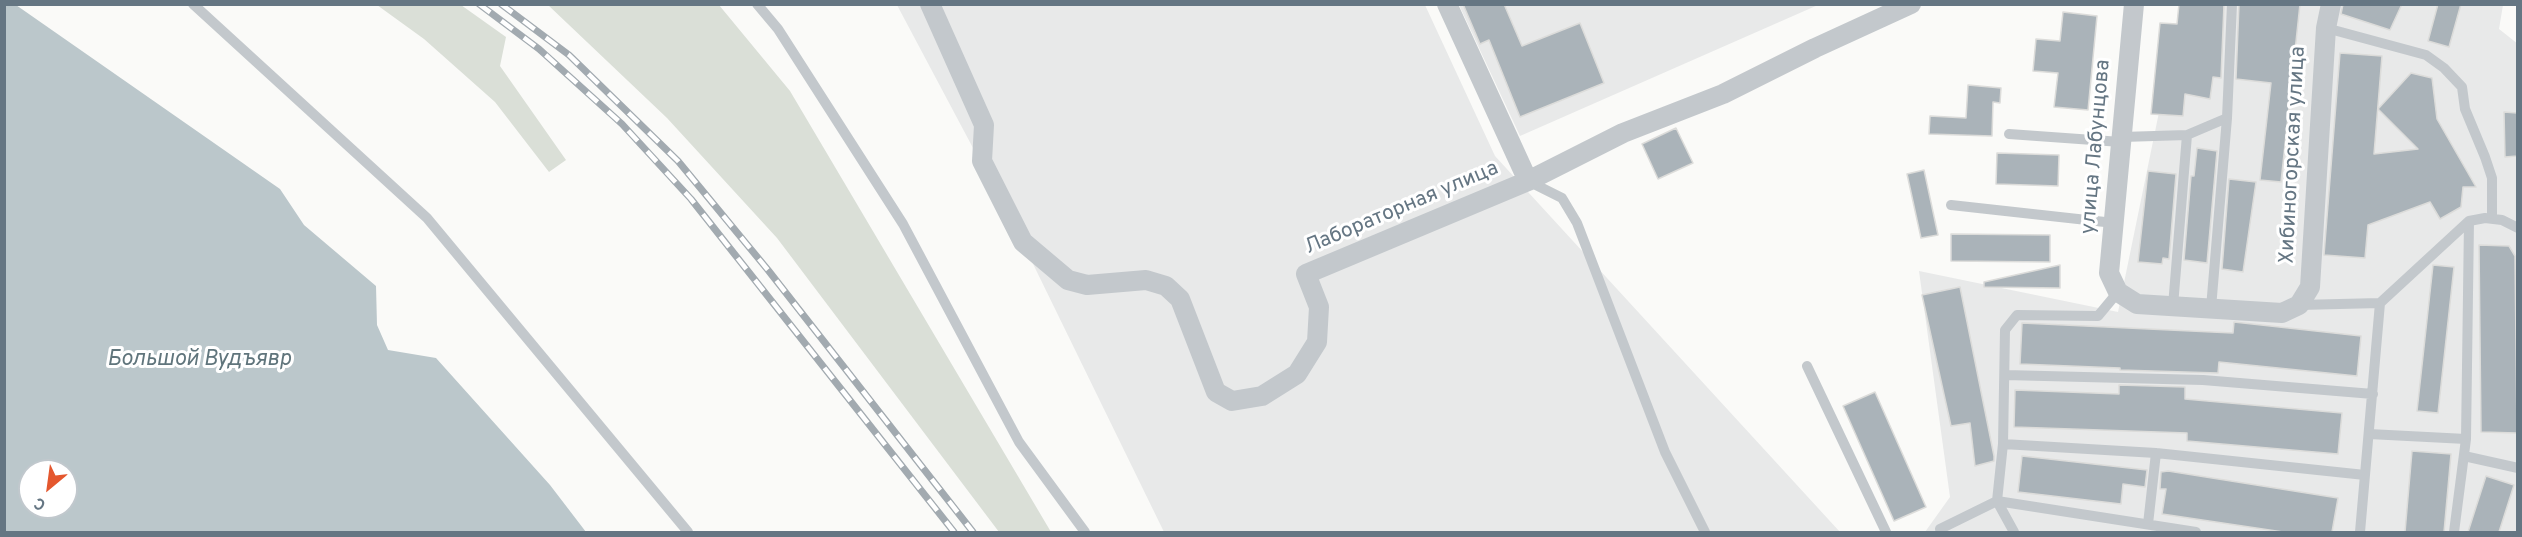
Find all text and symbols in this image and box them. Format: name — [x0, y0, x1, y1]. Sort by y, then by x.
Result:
street label: Хибиногорская улица — [2276, 46, 2312, 264]
street label: улица Лабунцова — [2077, 58, 2117, 236]
street label: Лабораторная улица — [1301, 157, 1503, 261]
water label: Большой Вудъявр — [107, 348, 291, 374]
north arrow — [18, 459, 78, 519]
text: С — [31, 492, 50, 514]

